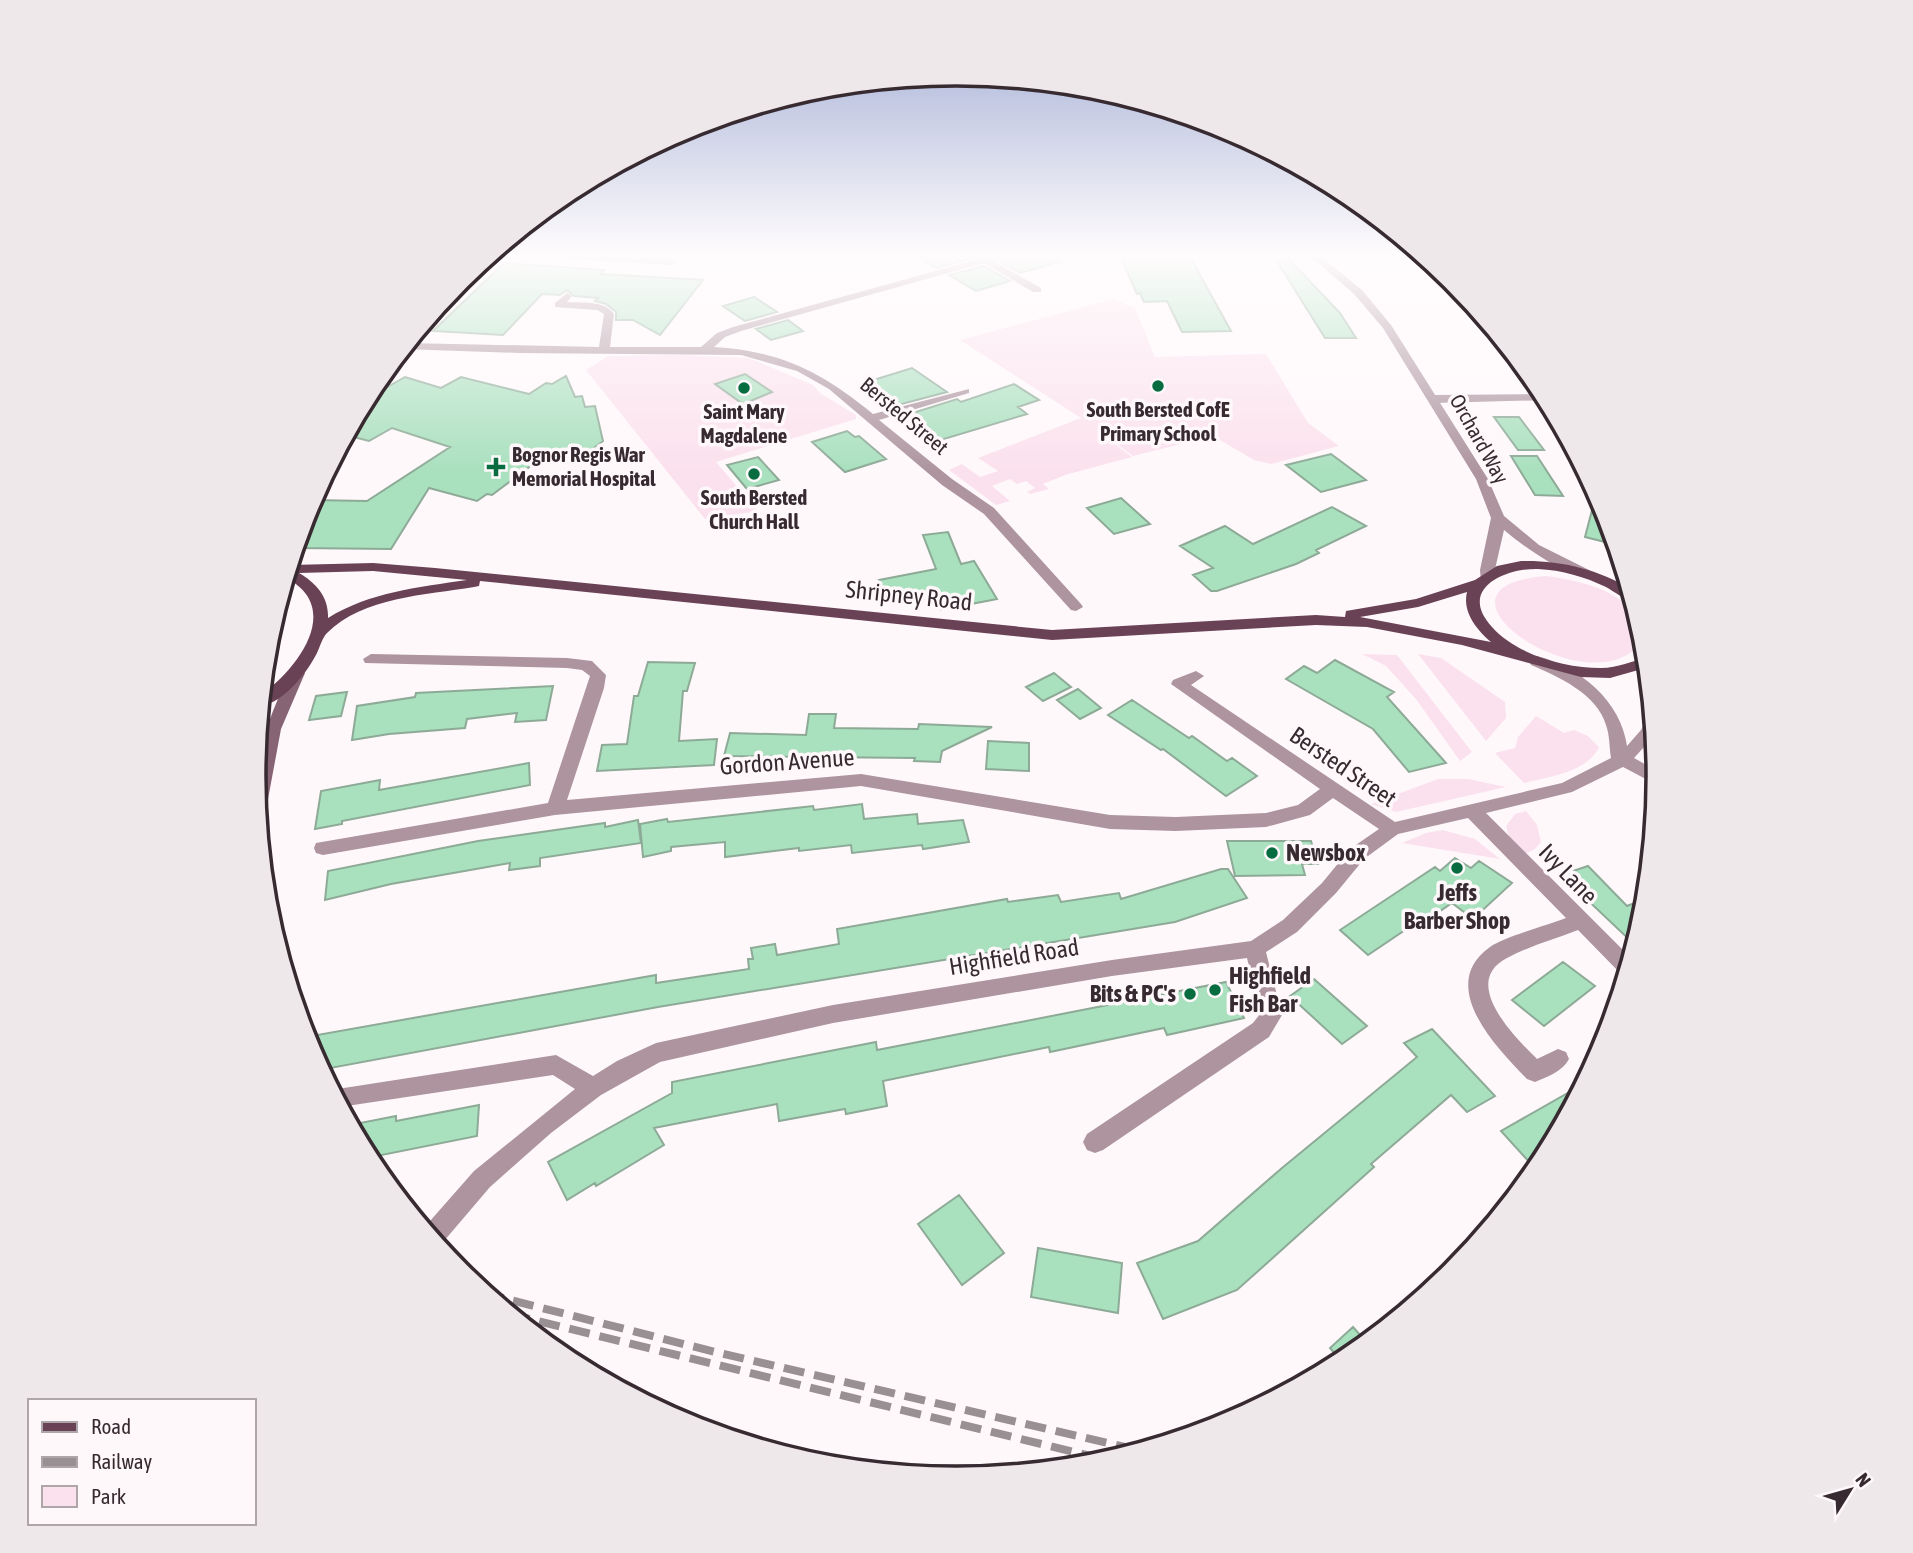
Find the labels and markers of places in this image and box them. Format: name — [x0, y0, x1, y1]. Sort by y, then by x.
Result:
marker: South Bersted CofE Primary School — [1150, 378, 1166, 394]
marker: Saint Mary Magdalene — [736, 380, 752, 396]
place label: South Bersted CofE Primary School — [1086, 397, 1230, 445]
place label: Saint Mary Magdalene — [701, 399, 787, 447]
place label: Bognor Regis War Memorial Hospital — [512, 442, 656, 490]
marker: Bognor Regis War Memorial Hospital — [486, 457, 506, 477]
marker: South Bersted Church Hall — [746, 466, 762, 482]
place label: South Bersted Church Hall — [701, 485, 807, 533]
place label: Newsbox — [1286, 839, 1366, 866]
marker: Newsbox — [1264, 845, 1280, 861]
marker: Jeffs Barber Shop — [1449, 860, 1465, 876]
place label: Jeffs Barber Shop — [1404, 879, 1510, 934]
place label: Highfield Fish Bar — [1229, 962, 1311, 1017]
place label: Bits & PC's — [1090, 980, 1177, 1007]
marker: Highfield Fish Bar — [1207, 982, 1223, 998]
marker: Bits & PC's — [1182, 986, 1198, 1002]

